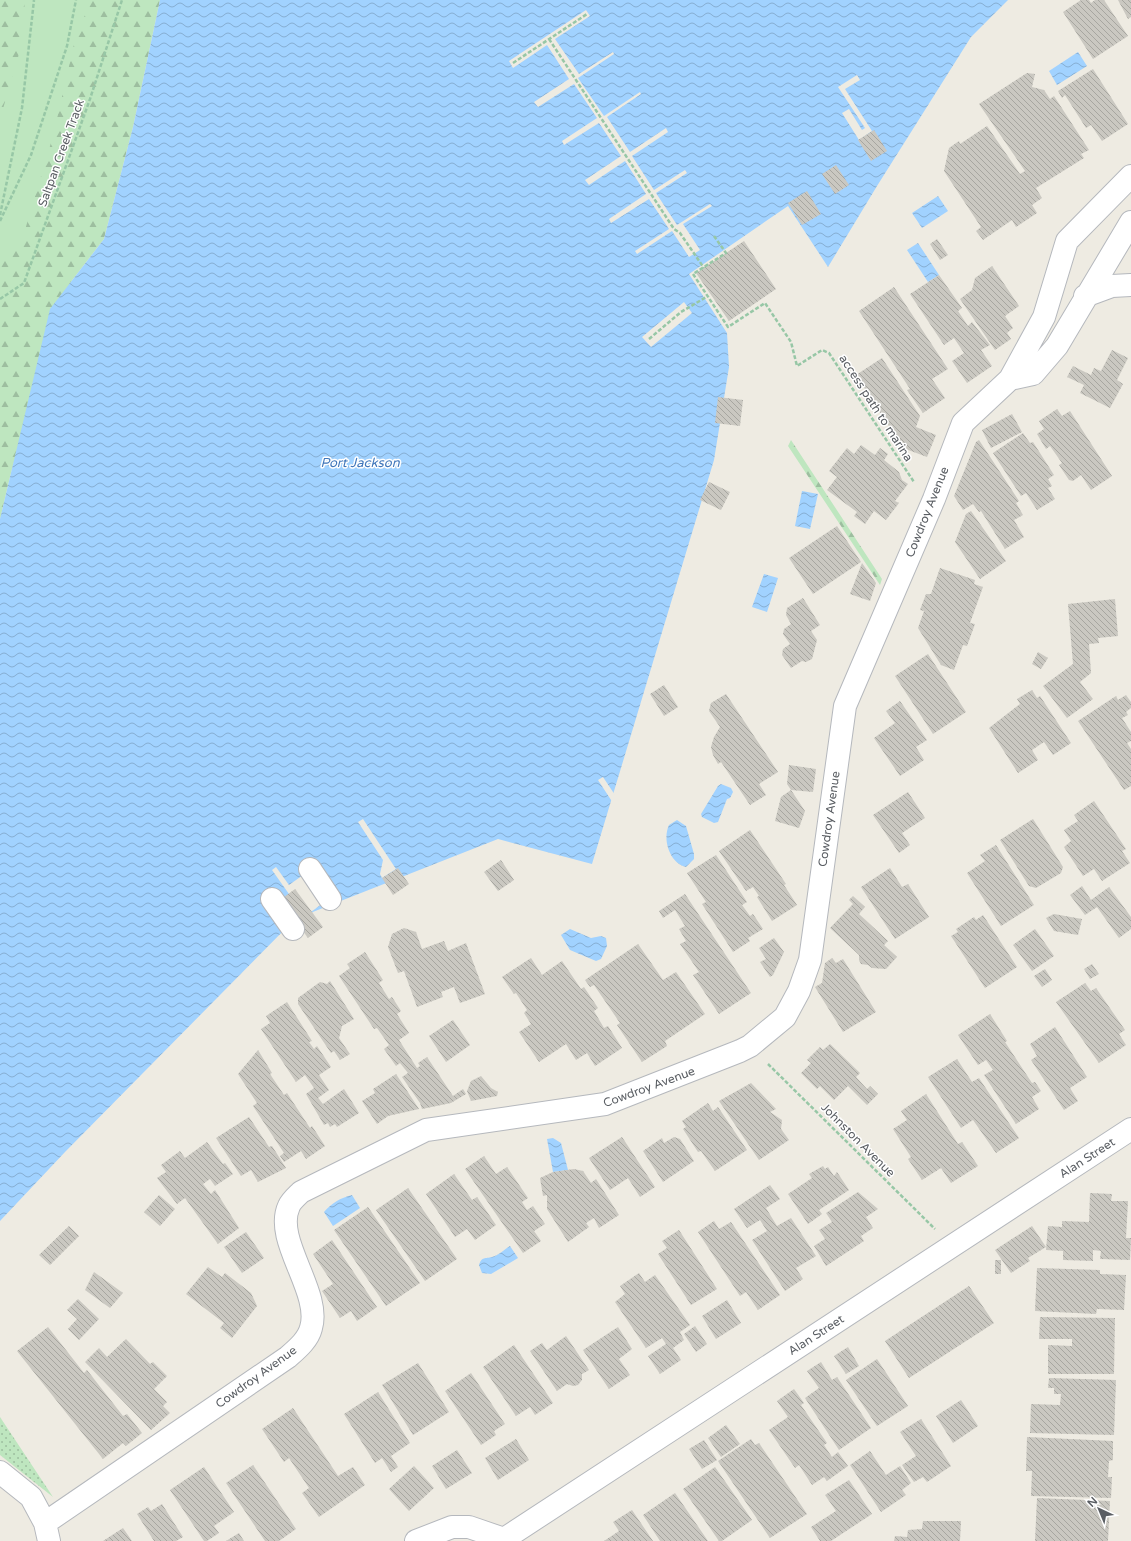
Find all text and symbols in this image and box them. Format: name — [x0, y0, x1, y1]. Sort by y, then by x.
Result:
street label: Saltpan Creek Track — [35, 97, 87, 209]
street label: access path to marina — [836, 352, 916, 464]
water label: Port Jackson — [320, 455, 401, 471]
street label: Cowdroy Avenue — [902, 464, 952, 559]
street label: Cowdroy Avenue — [815, 770, 843, 868]
street label: Cowdroy Avenue — [601, 1064, 697, 1110]
street label: Johnston Avenue — [818, 1100, 898, 1180]
street label: Alan Street — [1057, 1135, 1118, 1181]
street label: Alan Street — [786, 1312, 847, 1358]
street label: Cowdroy Avenue — [213, 1343, 299, 1411]
north arrow — [1079, 1489, 1119, 1529]
text: N — [1085, 1494, 1100, 1510]

